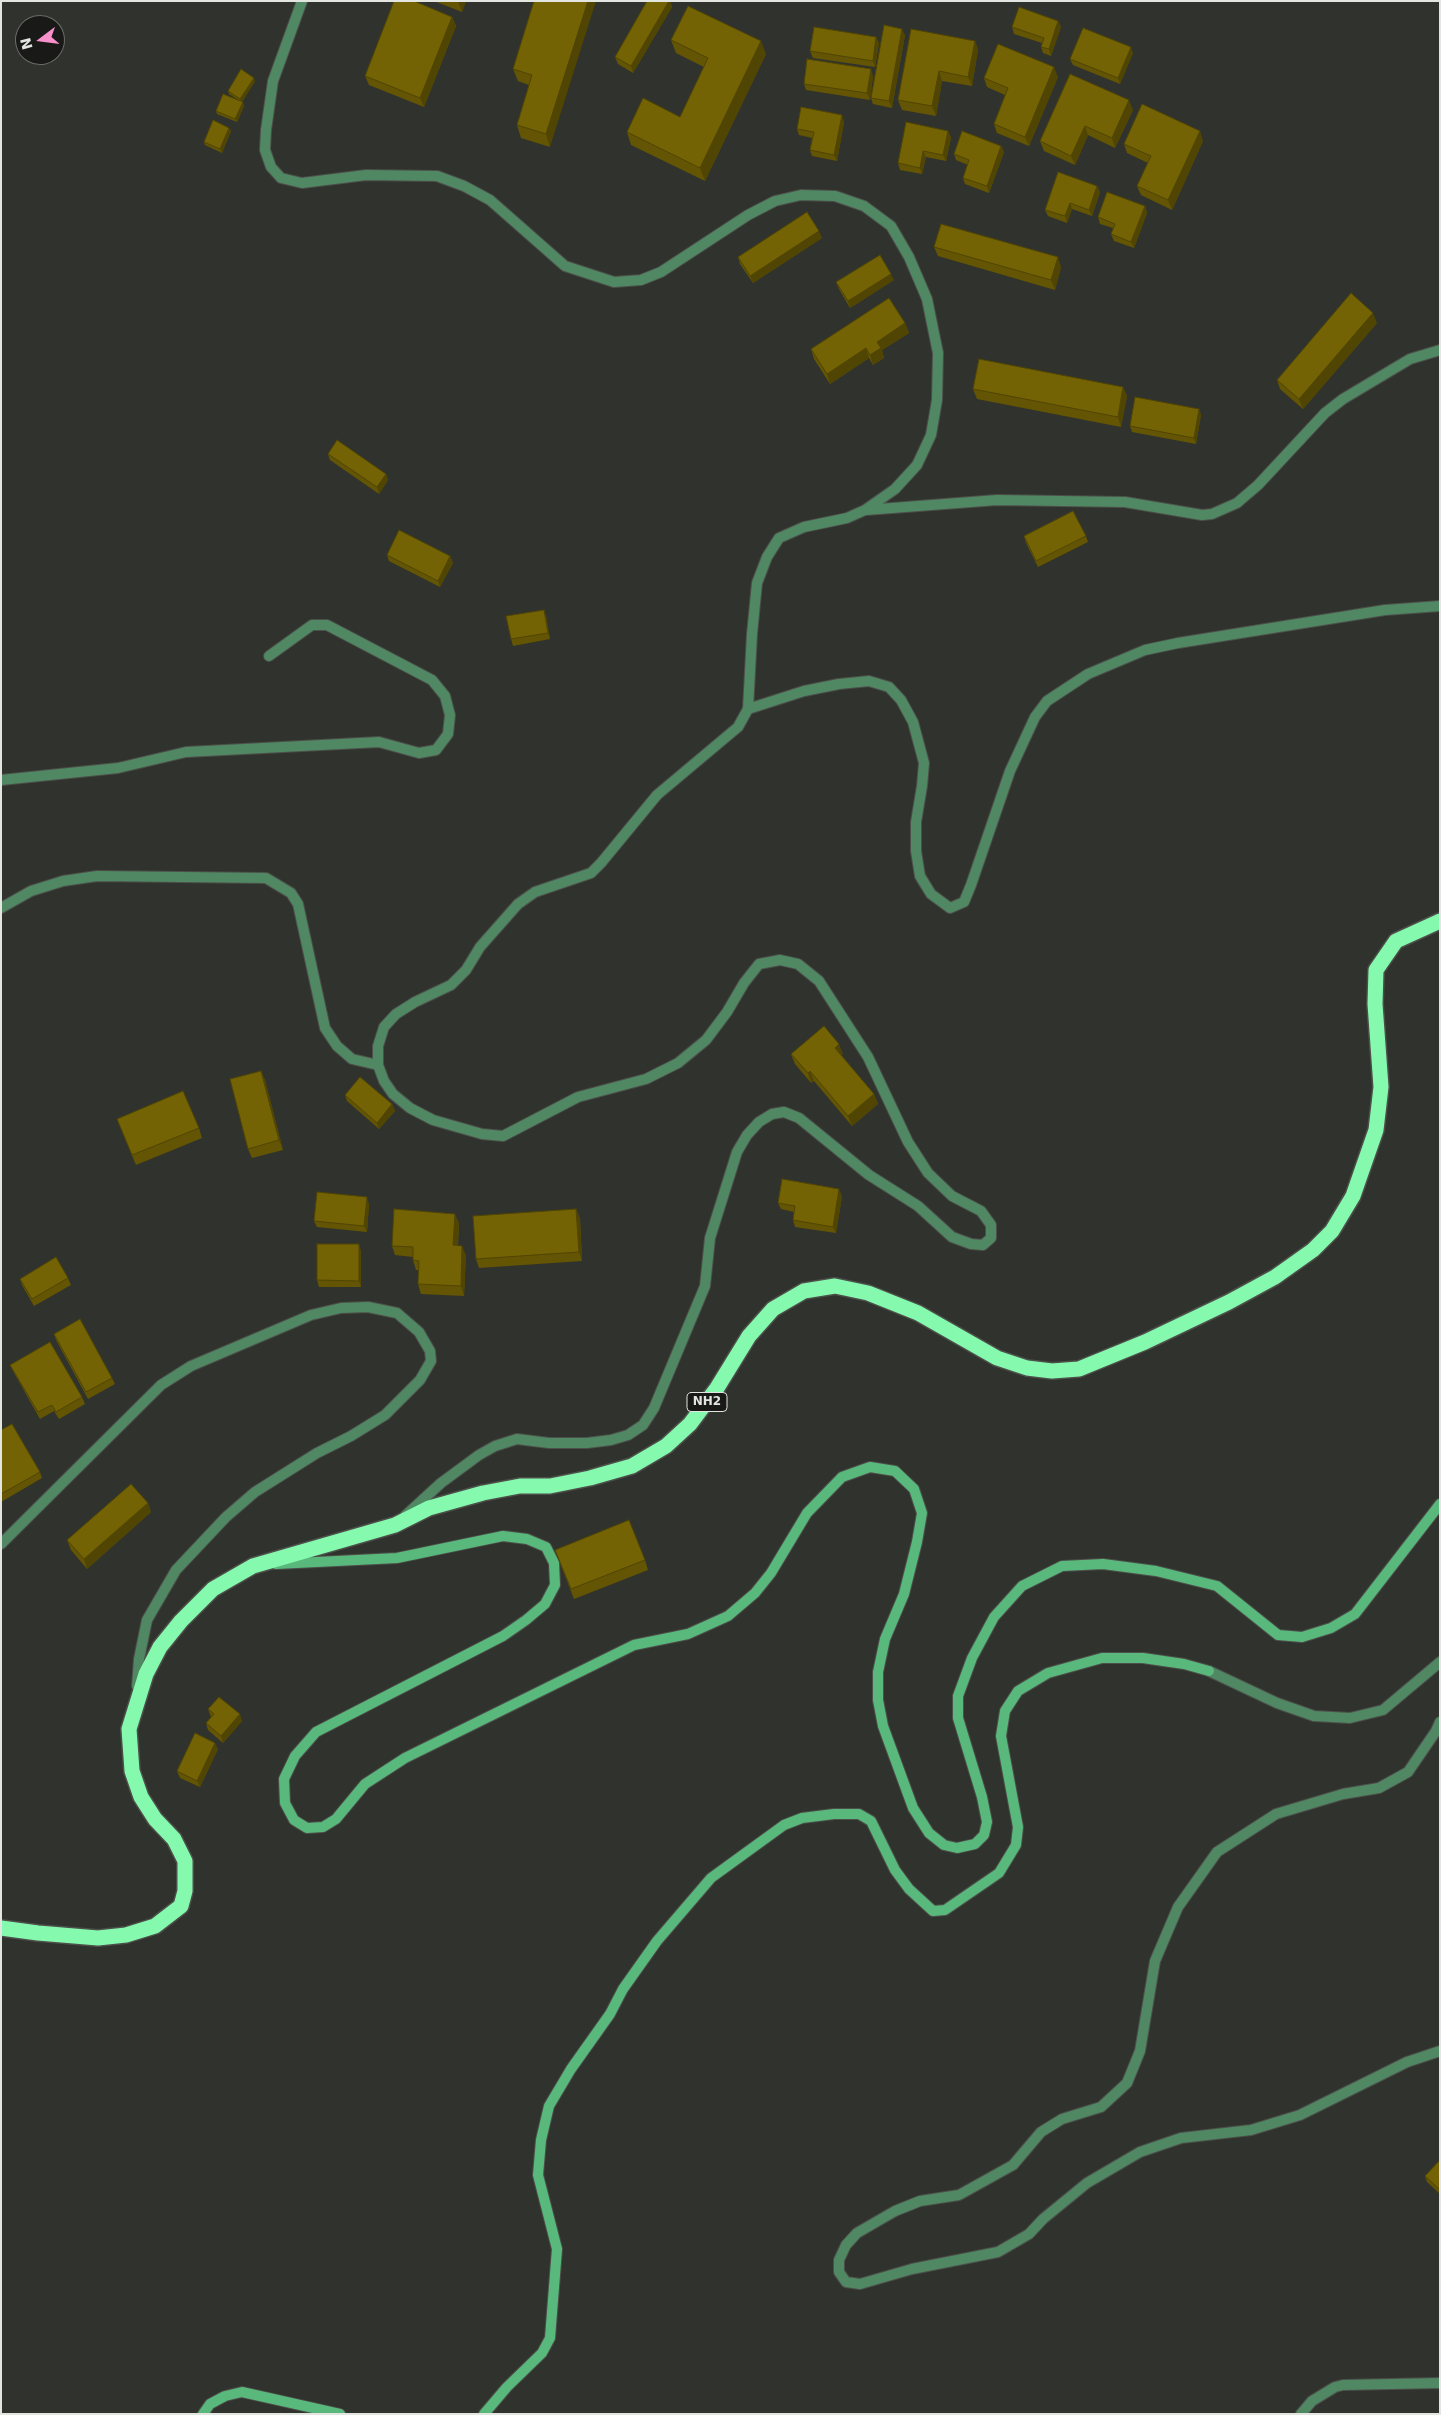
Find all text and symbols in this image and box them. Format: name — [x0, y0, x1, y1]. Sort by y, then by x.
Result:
north arrow — [15, 15, 65, 65]
text: N — [17, 36, 36, 51]
road number: NH2 — [687, 1392, 727, 1411]

